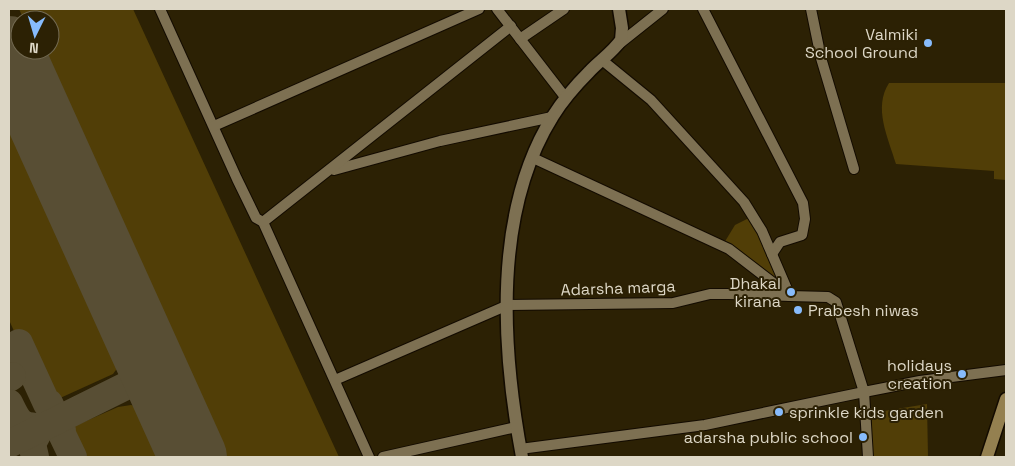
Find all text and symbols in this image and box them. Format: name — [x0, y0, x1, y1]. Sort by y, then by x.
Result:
north arrow — [10, 10, 60, 60]
place label: Valmiki School Ground — [805, 24, 918, 63]
marker: Valmiki School Ground — [922, 37, 934, 49]
text: N — [28, 39, 39, 57]
place label: Dhakal kirana — [730, 273, 781, 312]
street label: Adarsha marga — [560, 275, 676, 301]
marker: Dhakal kirana — [785, 286, 797, 298]
place label: Prabesh niwas — [808, 300, 919, 321]
marker: Prabesh niwas — [792, 304, 804, 316]
place label: holidays creation — [887, 355, 952, 394]
marker: holidays creation — [956, 368, 968, 380]
place label: sprinkle kids garden — [789, 402, 944, 423]
marker: sprinkle kids garden — [773, 406, 785, 418]
place label: adarsha public school — [684, 427, 853, 448]
marker: adarsha public school — [857, 431, 869, 443]

